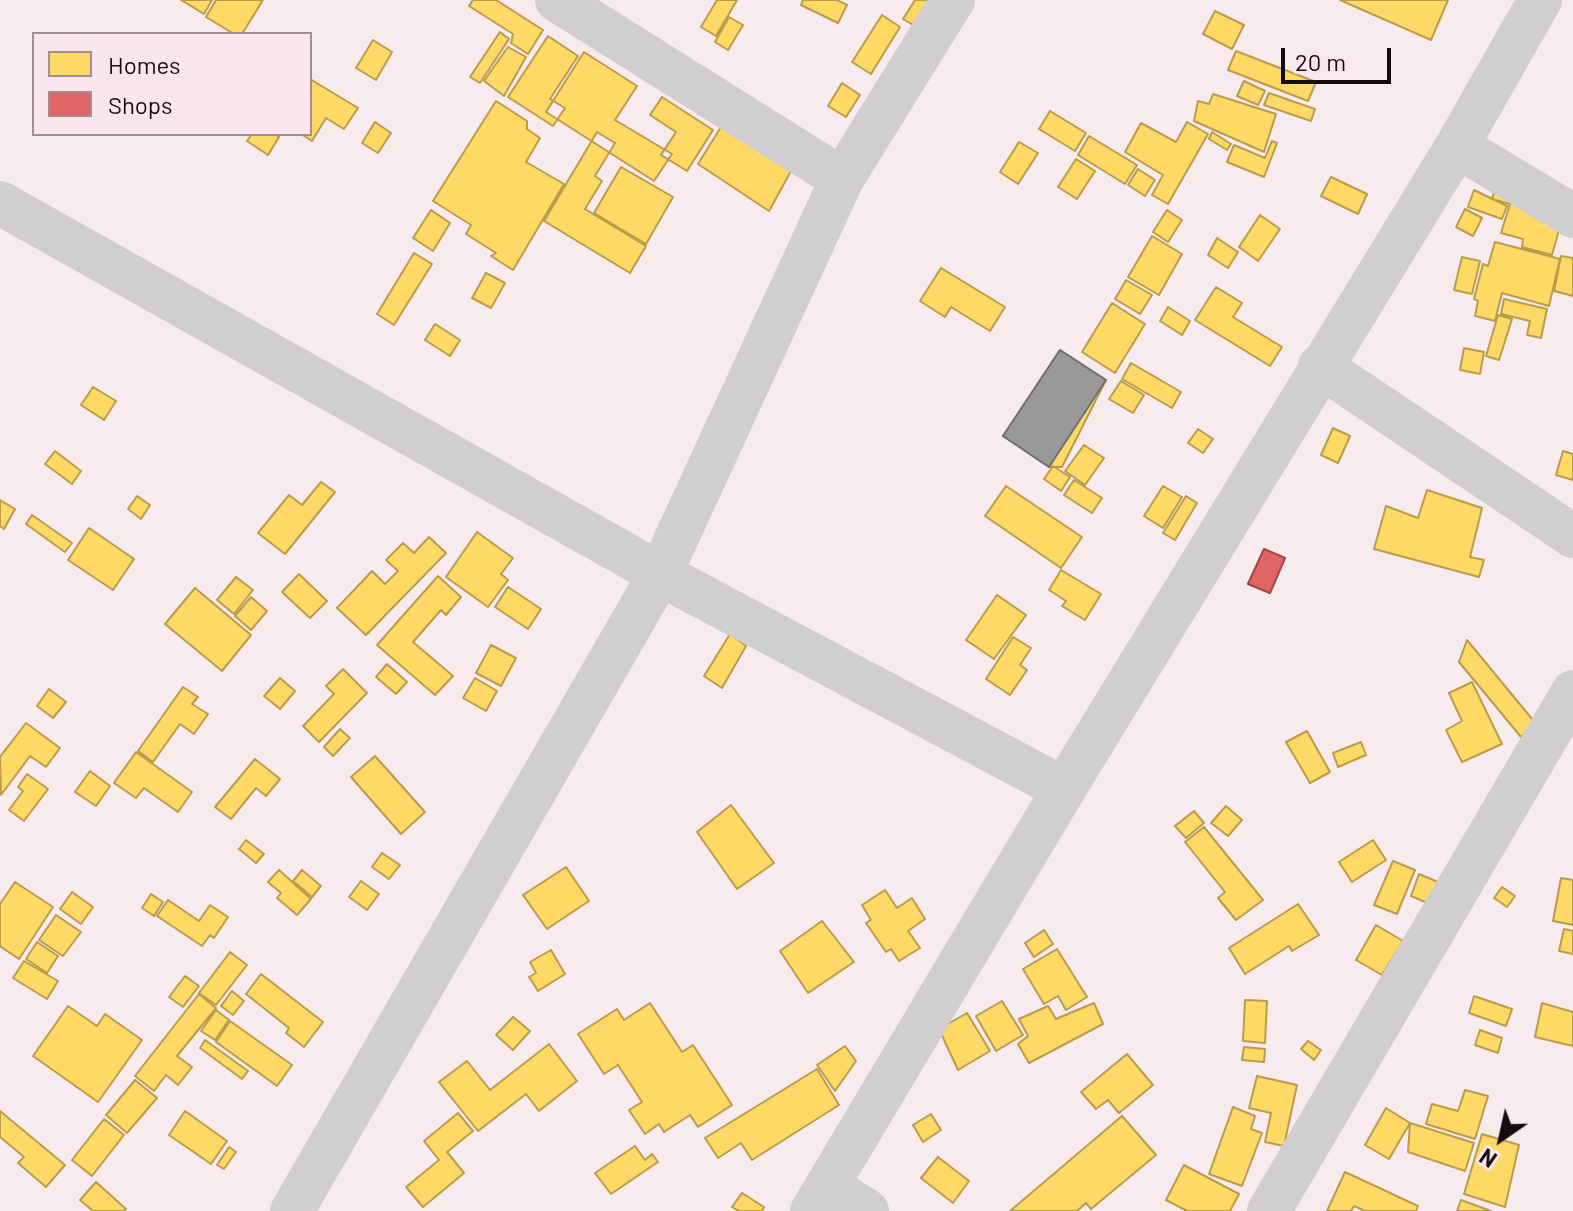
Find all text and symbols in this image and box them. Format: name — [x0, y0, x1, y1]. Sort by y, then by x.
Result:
legend — [32, 32, 312, 136]
scale bar — [1285, 32, 1395, 82]
text: 20 m — [1295, 47, 1346, 76]
text: Homes — [108, 50, 181, 79]
text: Shops — [108, 90, 173, 119]
north arrow — [1461, 1099, 1541, 1179]
text: N — [1474, 1144, 1501, 1174]

